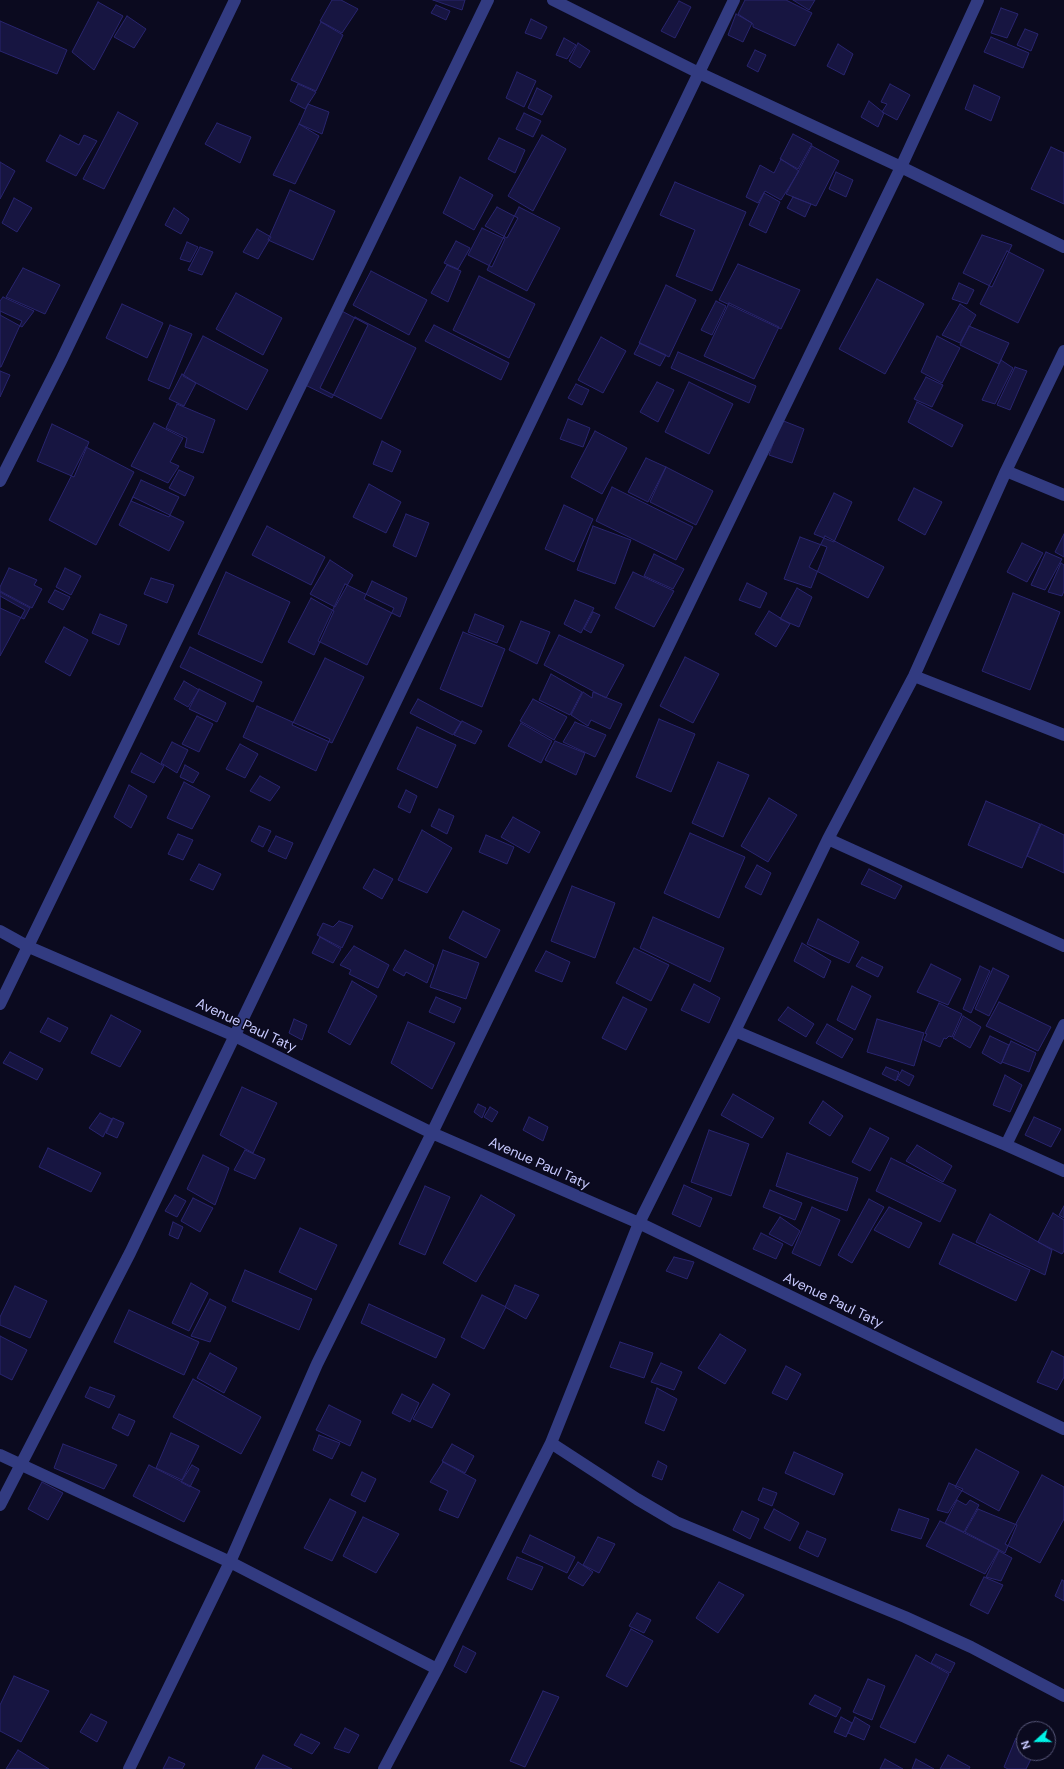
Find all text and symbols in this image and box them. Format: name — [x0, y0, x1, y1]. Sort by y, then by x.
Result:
street label: Avenue Paul Taty — [193, 995, 299, 1057]
street label: Avenue Paul Taty — [486, 1134, 592, 1194]
street label: Avenue Paul Taty — [780, 1270, 886, 1332]
north arrow — [1016, 1721, 1056, 1761]
text: N — [1018, 1739, 1034, 1751]

